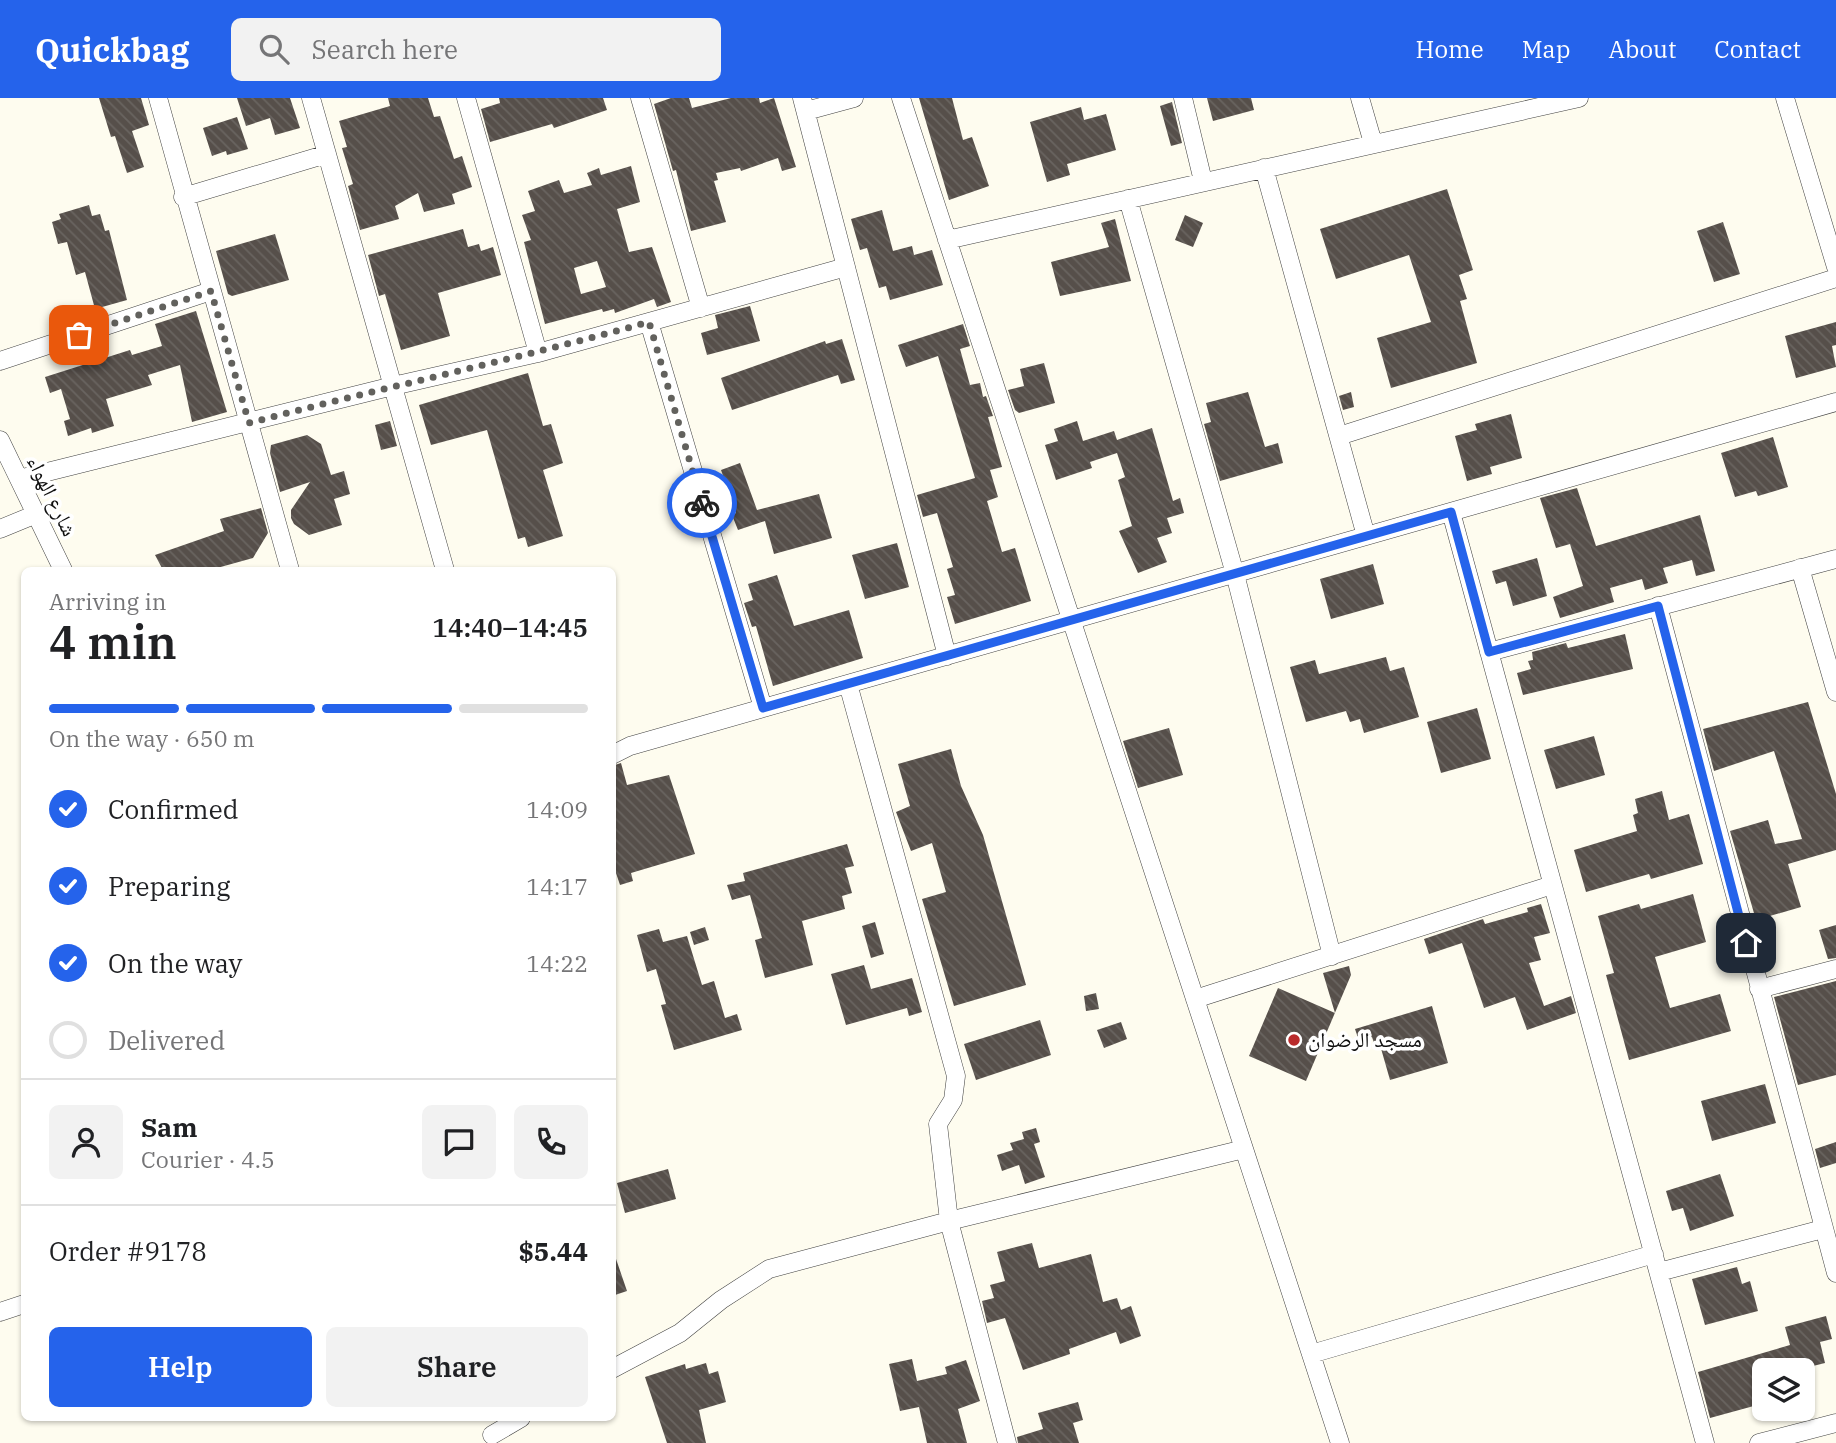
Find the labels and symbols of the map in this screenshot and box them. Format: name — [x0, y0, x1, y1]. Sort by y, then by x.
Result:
pin — [49, 305, 109, 365]
street label: شارع الهواء — [21, 451, 84, 540]
courier — [667, 468, 737, 538]
pin — [1716, 913, 1776, 973]
place label: مسجد الرضوان — [1308, 1025, 1422, 1053]
marker: مسجد الرضوان — [1286, 1032, 1302, 1048]

